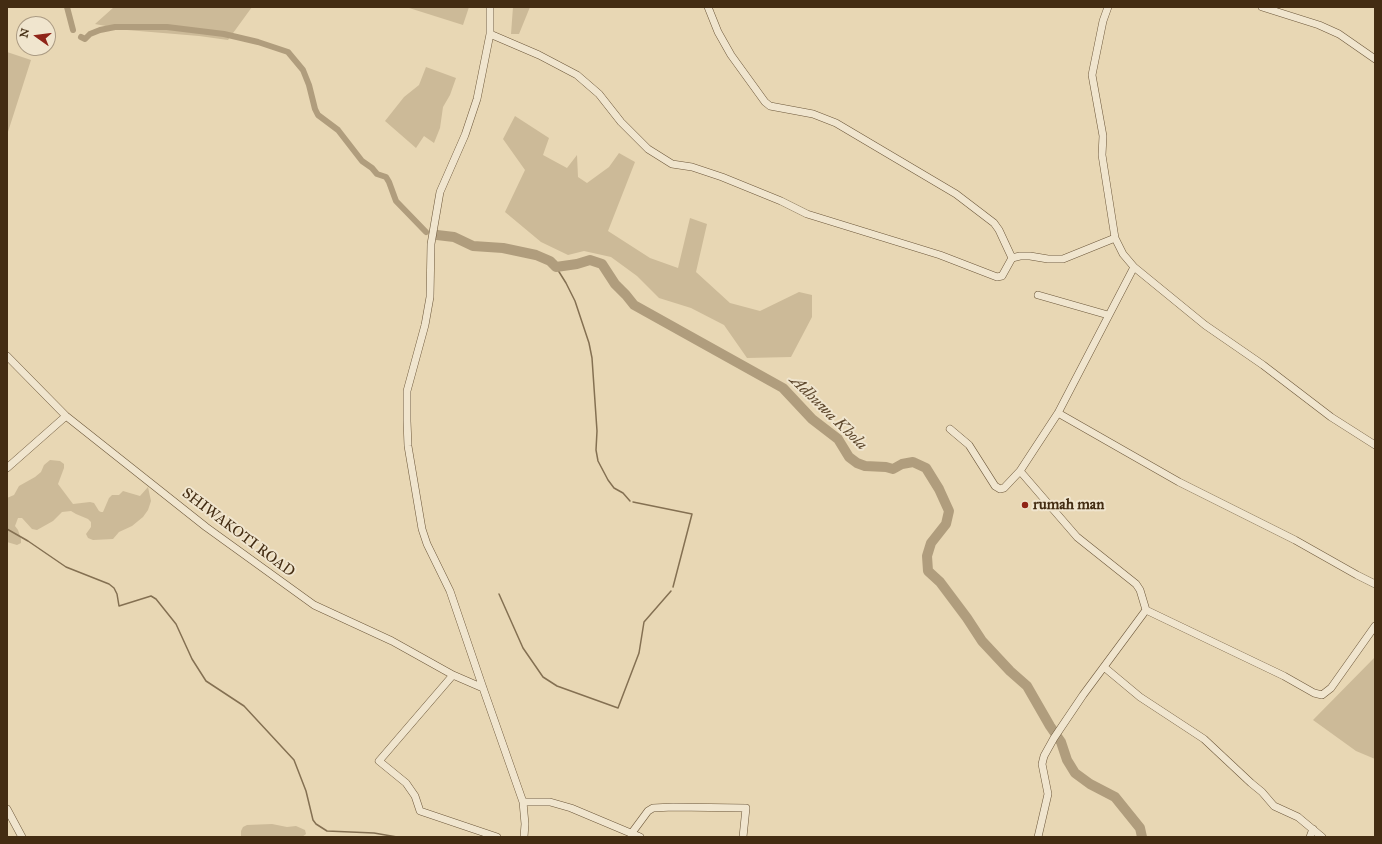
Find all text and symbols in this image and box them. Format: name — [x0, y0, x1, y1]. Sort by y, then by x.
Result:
north arrow — [16, 16, 56, 56]
text: N — [17, 27, 32, 39]
water label: Adhuwa Khola — [785, 371, 871, 455]
street label: SHIWAKOTI ROAD — [178, 485, 298, 581]
place label: rumah man — [1033, 496, 1104, 514]
marker: rumah man — [1020, 500, 1030, 510]

